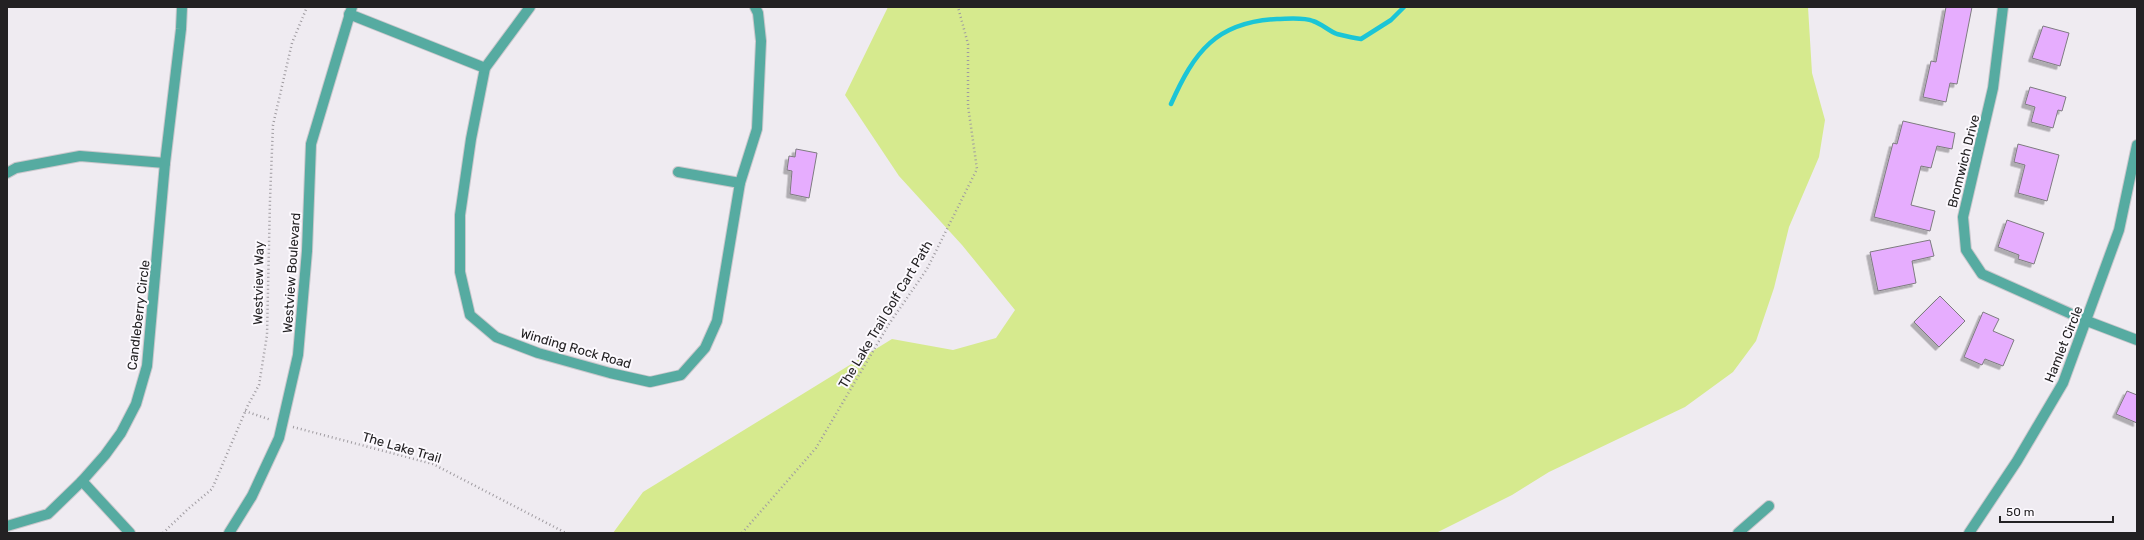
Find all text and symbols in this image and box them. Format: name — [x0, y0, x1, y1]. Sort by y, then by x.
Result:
street label: Bromwich Drive — [1945, 113, 1982, 209]
street label: Westview Boulevard — [280, 212, 303, 334]
street label: The Lake Trail Golf Cart Path — [835, 238, 935, 391]
street label: Westview Way — [250, 241, 267, 325]
street label: Candleberry Circle — [124, 259, 153, 371]
street label: Hamlet Circle — [2041, 304, 2086, 385]
street label: Winding Rock Road — [518, 325, 633, 372]
street label: The Lake Trail — [361, 429, 443, 466]
scale bar — [2000, 498, 2113, 524]
text: 50 m — [2006, 505, 2034, 519]

